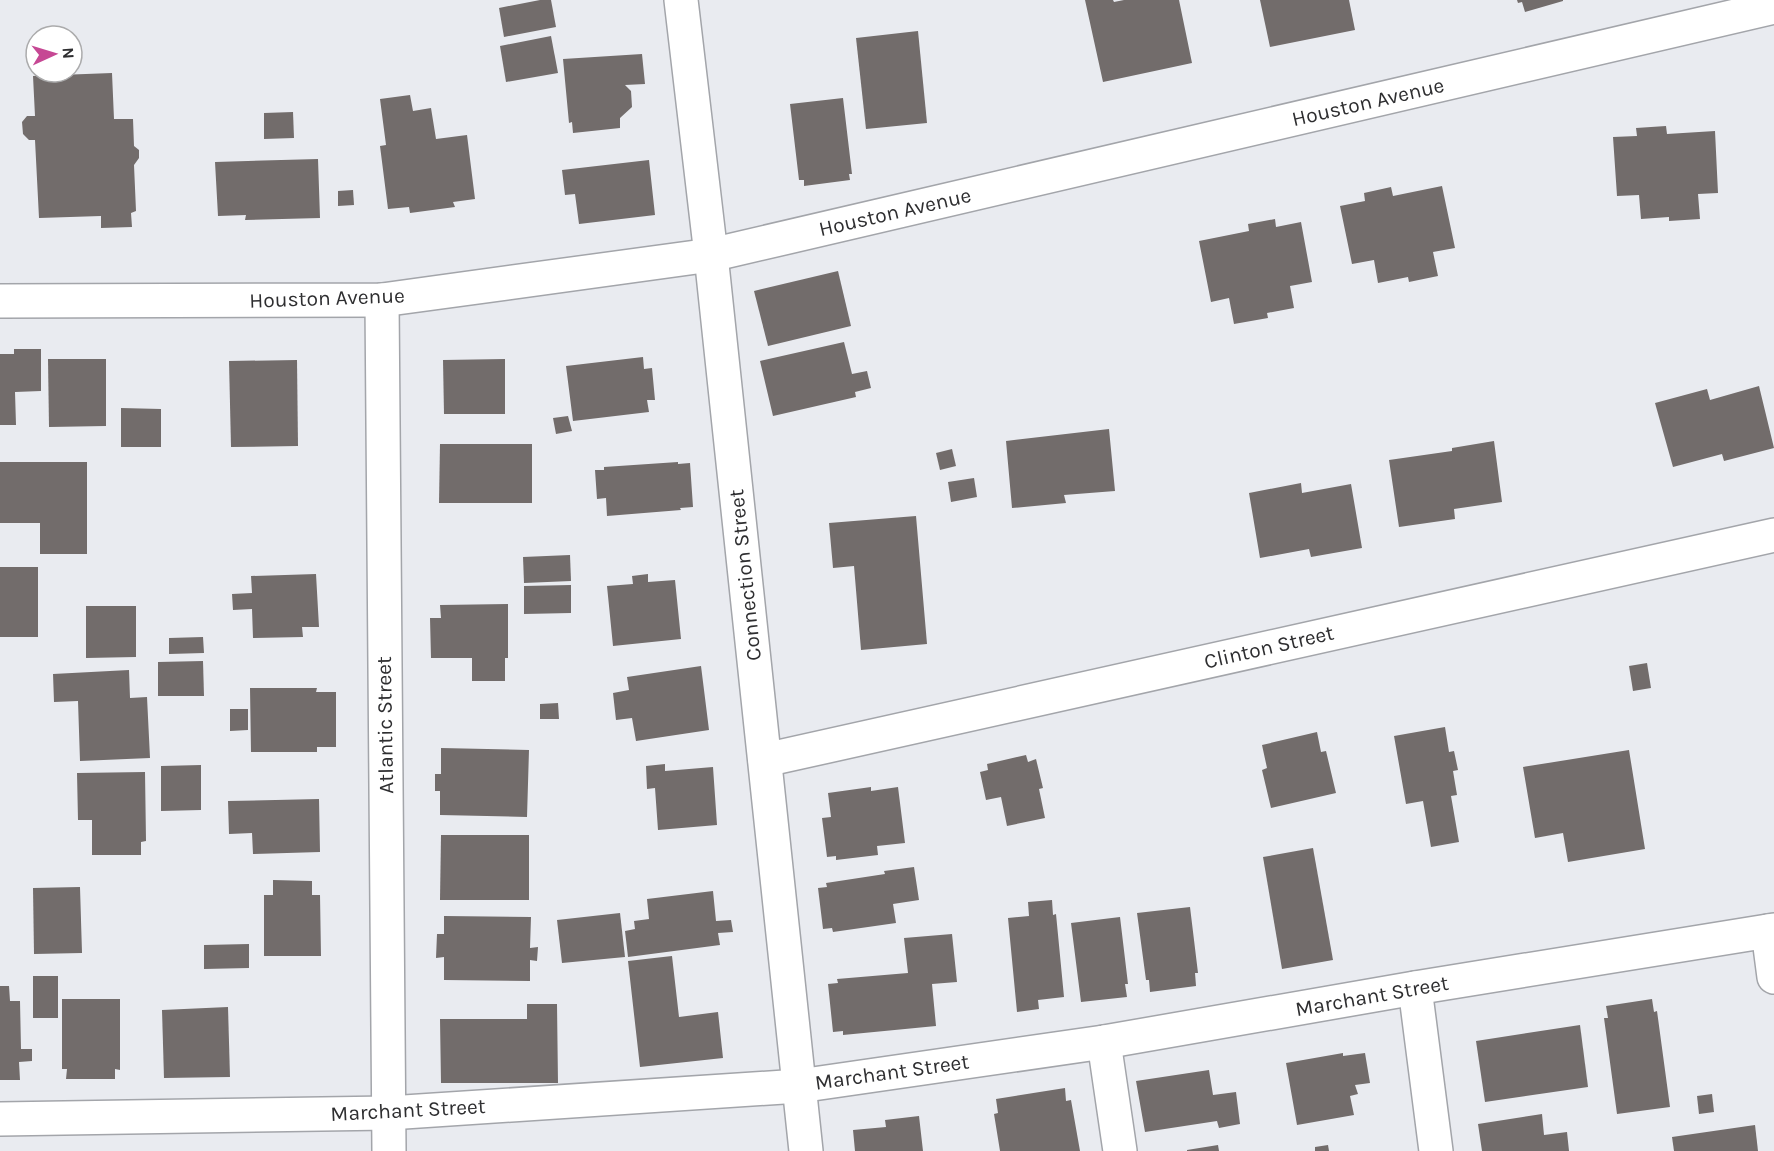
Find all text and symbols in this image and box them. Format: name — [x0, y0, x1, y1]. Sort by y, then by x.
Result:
north arrow — [24, 24, 84, 84]
text: N — [59, 47, 78, 59]
street label: Houston Avenue — [1290, 73, 1446, 131]
street label: Houston Avenue — [817, 183, 973, 241]
street label: Houston Avenue — [249, 283, 405, 313]
street label: Connection Street — [724, 488, 766, 662]
street label: Clinton Street — [1202, 620, 1336, 674]
street label: Atlantic Street — [372, 656, 398, 794]
street label: Marchant Street — [1293, 971, 1451, 1021]
street label: Marchant Street — [813, 1049, 971, 1095]
street label: Marchant Street — [330, 1094, 486, 1126]

